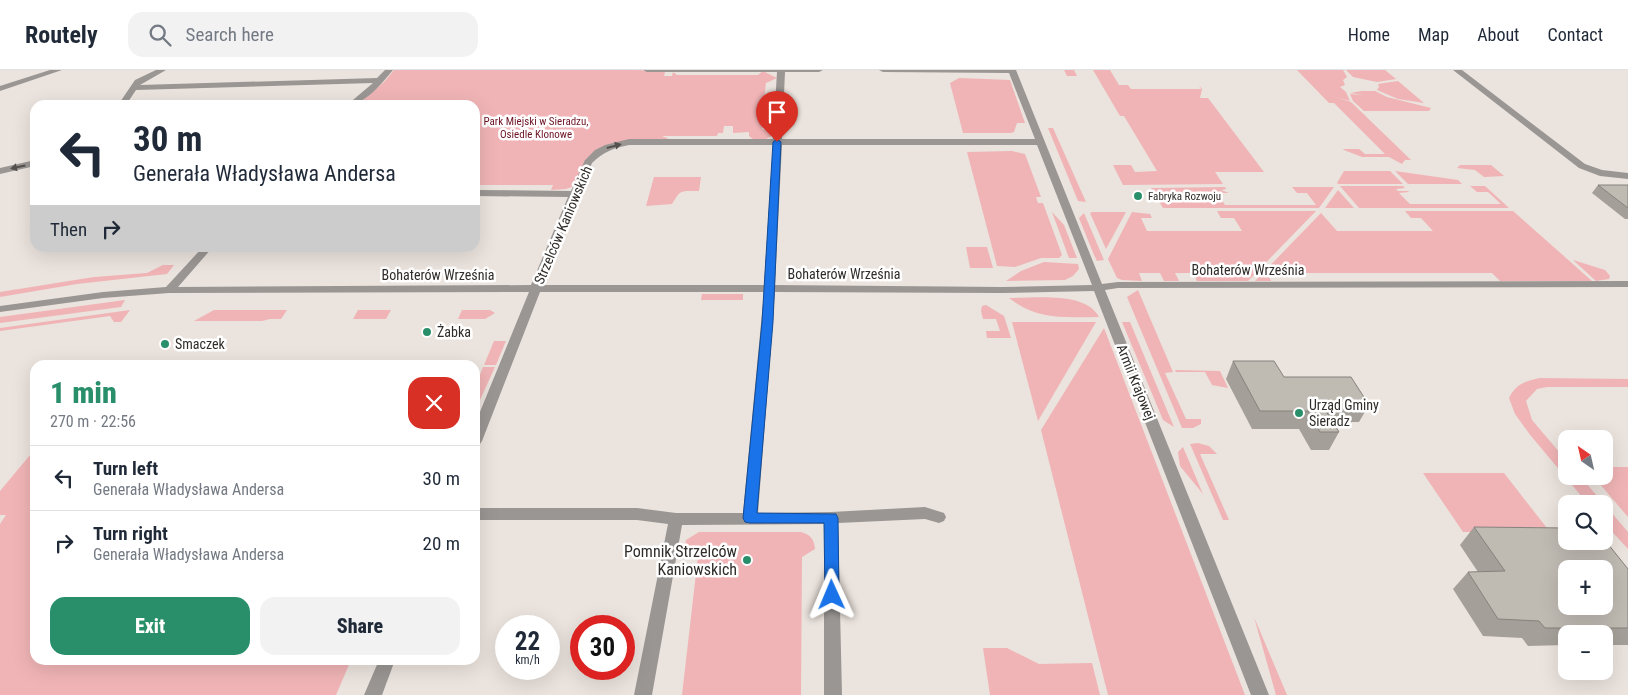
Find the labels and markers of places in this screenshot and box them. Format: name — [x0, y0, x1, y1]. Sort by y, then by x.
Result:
pin — [756, 91, 798, 142]
marker: Fabryka Rozwoju — [1132, 190, 1144, 202]
place label: Fabryka Rozwoju — [1148, 190, 1221, 203]
place label: Żabka — [437, 324, 471, 340]
marker: Żabka — [421, 326, 433, 338]
place label: Smaczek — [175, 336, 226, 352]
marker: Smaczek — [159, 338, 171, 350]
place label: Urząd Gminy Sieradz — [1309, 397, 1379, 429]
marker: Urząd Gminy Sieradz — [1293, 407, 1305, 419]
place label: Pomnik Strzelców Kaniowskich — [624, 542, 737, 579]
marker: Pomnik Strzelców Kaniowskich — [741, 554, 753, 566]

